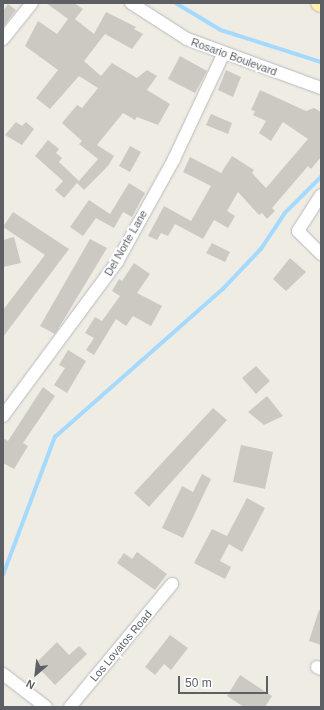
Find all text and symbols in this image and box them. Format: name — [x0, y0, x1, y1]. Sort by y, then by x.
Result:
street label: Rosario Boulevard — [189, 35, 279, 79]
street label: Del Norte Lane — [102, 208, 150, 278]
street label: Los Lovatos Road — [87, 608, 155, 684]
north arrow — [16, 654, 56, 694]
scale bar — [180, 668, 270, 694]
text: 50 m — [185, 676, 212, 690]
text: N — [24, 677, 37, 692]

